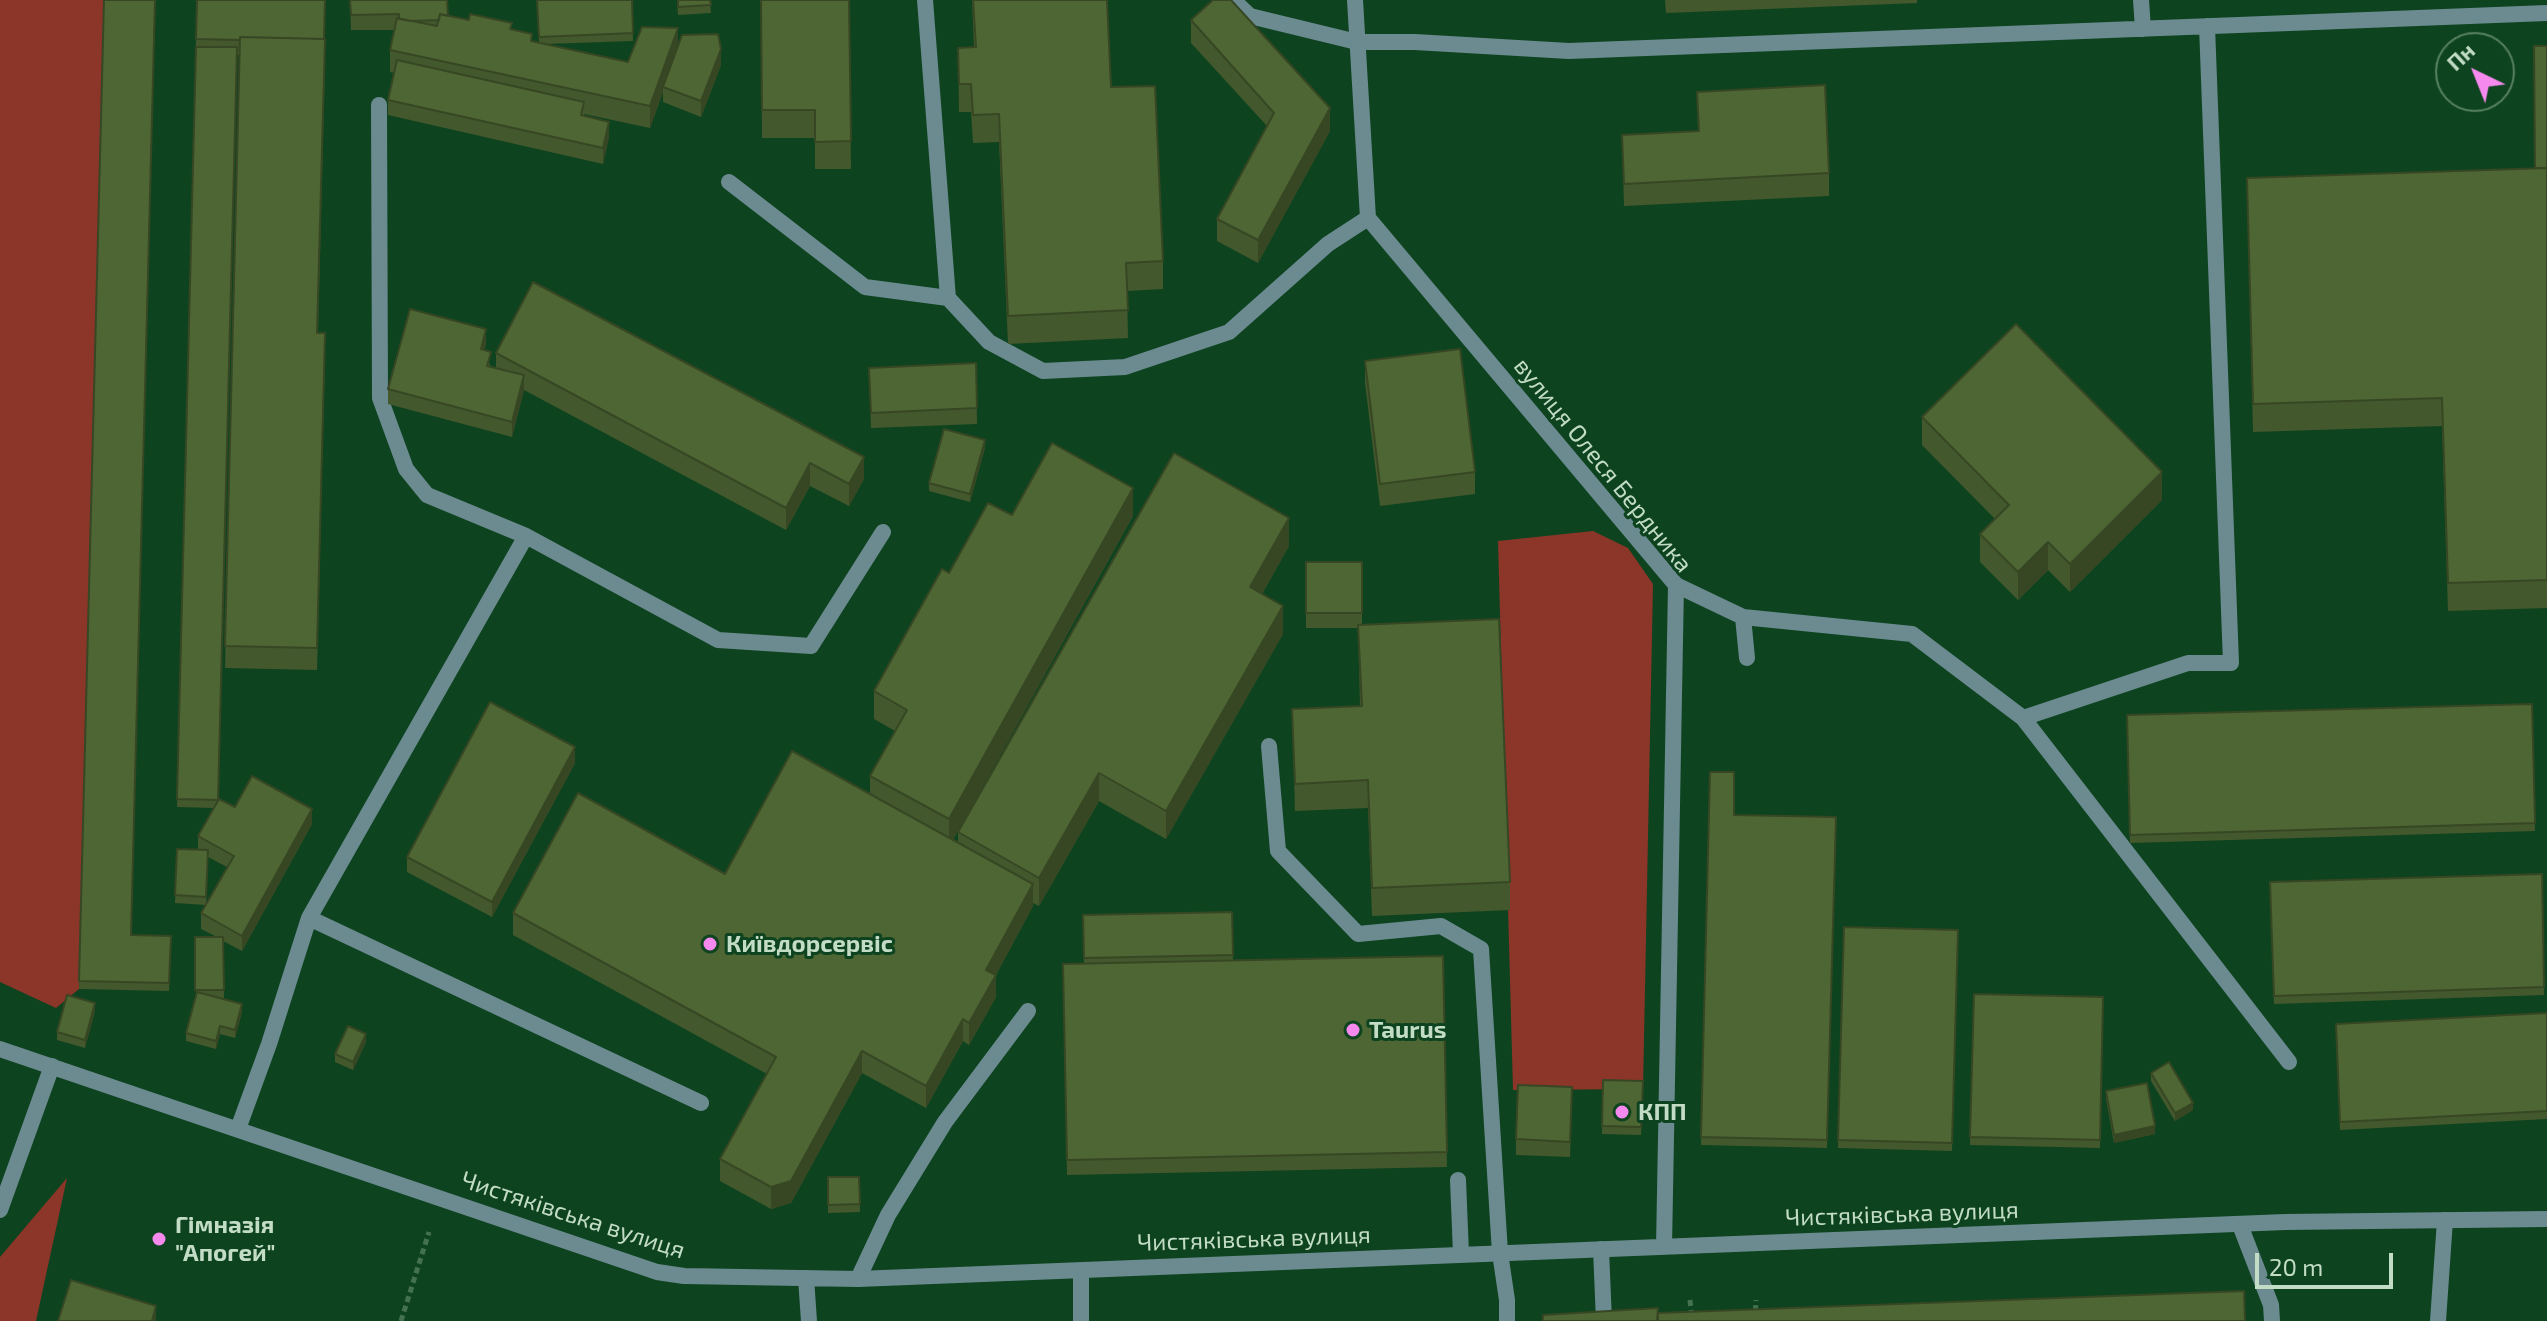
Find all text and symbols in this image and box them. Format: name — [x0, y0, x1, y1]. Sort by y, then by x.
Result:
north arrow — [2435, 32, 2515, 112]
text: Пн — [2441, 37, 2479, 75]
street label: вулиця Олеся Бердника — [1508, 352, 1698, 578]
place label: Київдорсервіс — [726, 930, 893, 958]
marker: Київдорсервіс — [701, 935, 719, 953]
place label: Taurus — [1369, 1016, 1446, 1044]
marker: Taurus — [1344, 1021, 1362, 1039]
place label: КПП — [1638, 1098, 1687, 1126]
marker: КПП — [1613, 1103, 1631, 1121]
street label: Чистяківська вулиця — [458, 1165, 688, 1265]
street label: Чистяківська вулиця — [1785, 1196, 2019, 1232]
place label: Гімназія "Апогей" — [175, 1211, 275, 1267]
street label: Чистяківська вулиця — [1137, 1221, 1371, 1257]
marker: Гімназія "Апогей" — [150, 1230, 168, 1248]
scale bar — [2259, 1237, 2397, 1287]
text: 20 m — [2269, 1252, 2323, 1281]

